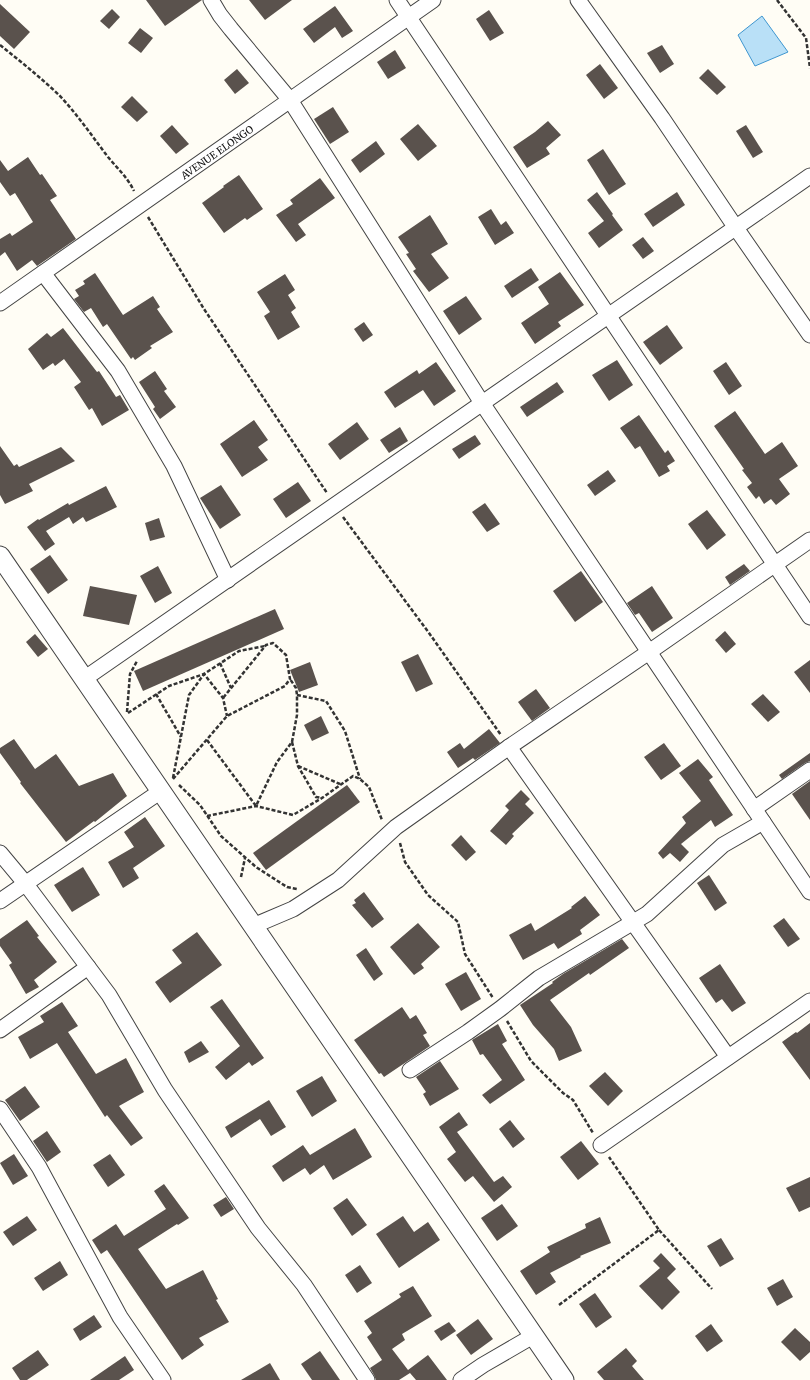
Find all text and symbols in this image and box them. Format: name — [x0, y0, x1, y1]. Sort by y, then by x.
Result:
street label: AVENUE ELONGO — [178, 123, 256, 183]

